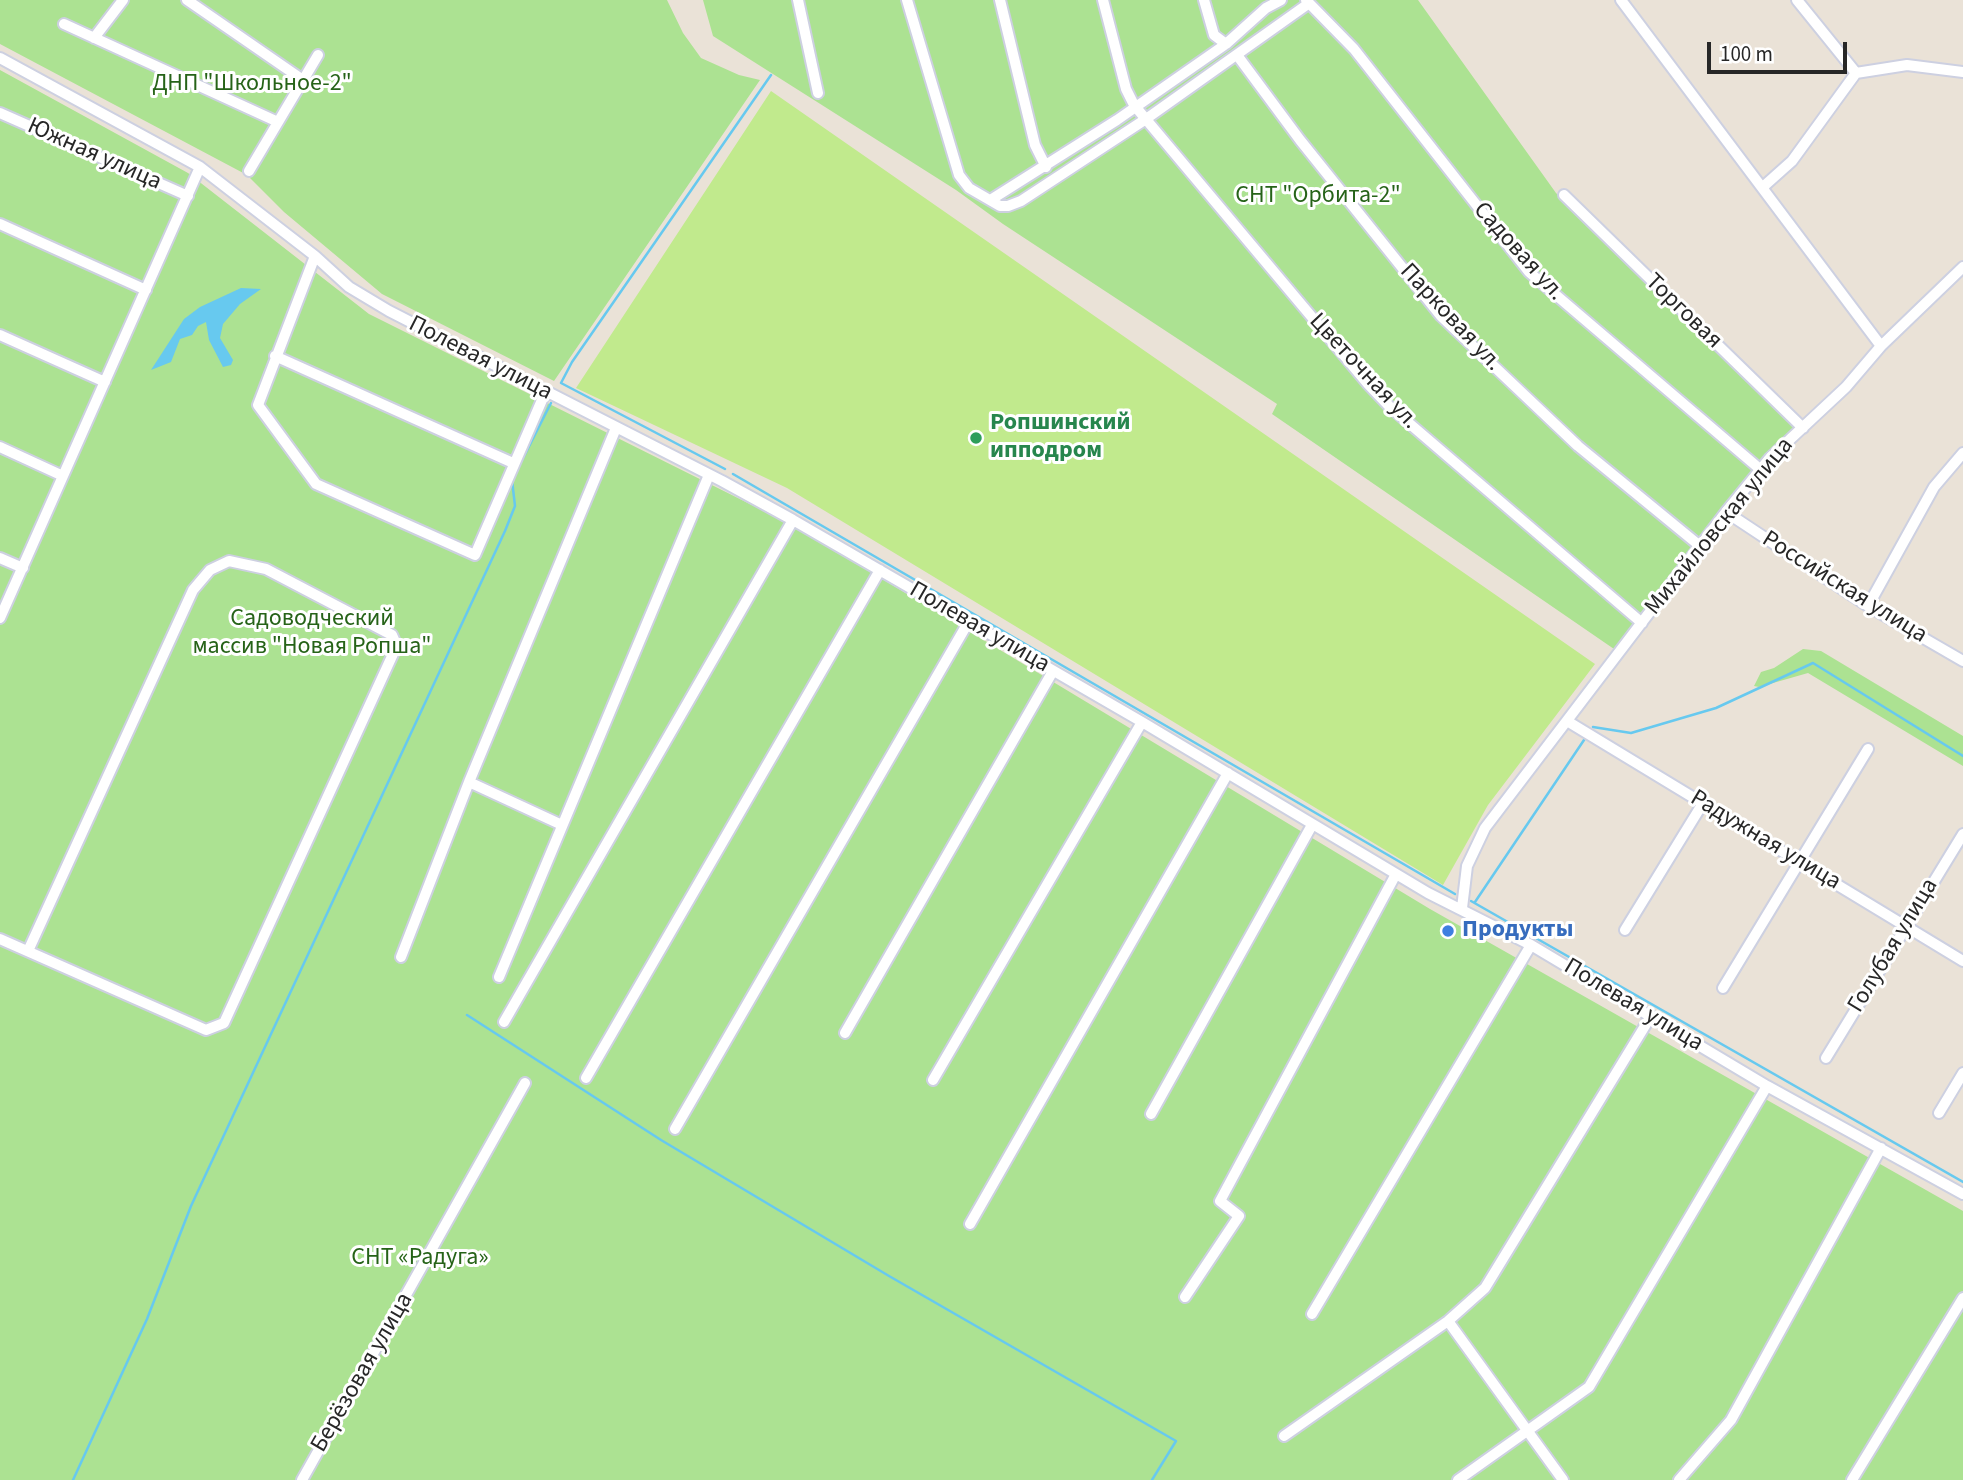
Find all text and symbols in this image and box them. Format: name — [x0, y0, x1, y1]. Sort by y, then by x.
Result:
scale bar — [1711, 28, 1851, 72]
text: 100 m — [1720, 39, 1773, 69]
park label: ДНП "Школьное-2" — [152, 71, 352, 99]
street label: Южная улица — [22, 113, 166, 197]
park label: СНТ "Орбита-2" — [1235, 183, 1401, 211]
street label: Садовая ул. — [1466, 197, 1570, 307]
street label: Парковая ул. — [1393, 258, 1507, 378]
street label: Торговая — [1638, 268, 1728, 356]
street label: Цветочная ул. — [1302, 308, 1424, 436]
street label: Полевая улица — [403, 310, 557, 408]
place label: Ропшинский ипподром — [990, 410, 1130, 466]
marker: Ропшинский ипподром — [968, 430, 984, 446]
street label: Михайловская улица — [1640, 433, 1800, 621]
street label: Российская улица — [1756, 526, 1932, 650]
street label: Полевая улица — [904, 576, 1054, 680]
park label: Садоводческий массив "Новая Ропша" — [192, 606, 432, 662]
street label: Радужная улица — [1685, 785, 1845, 897]
street label: Голубая улица — [1843, 874, 1945, 1018]
place label: Продукты — [1462, 917, 1573, 945]
marker: Продукты — [1440, 923, 1456, 939]
street label: Полевая улица — [1558, 953, 1708, 1059]
park label: СНТ «Радуга» — [351, 1245, 489, 1273]
street label: Берёзовая улица — [306, 1288, 420, 1458]

